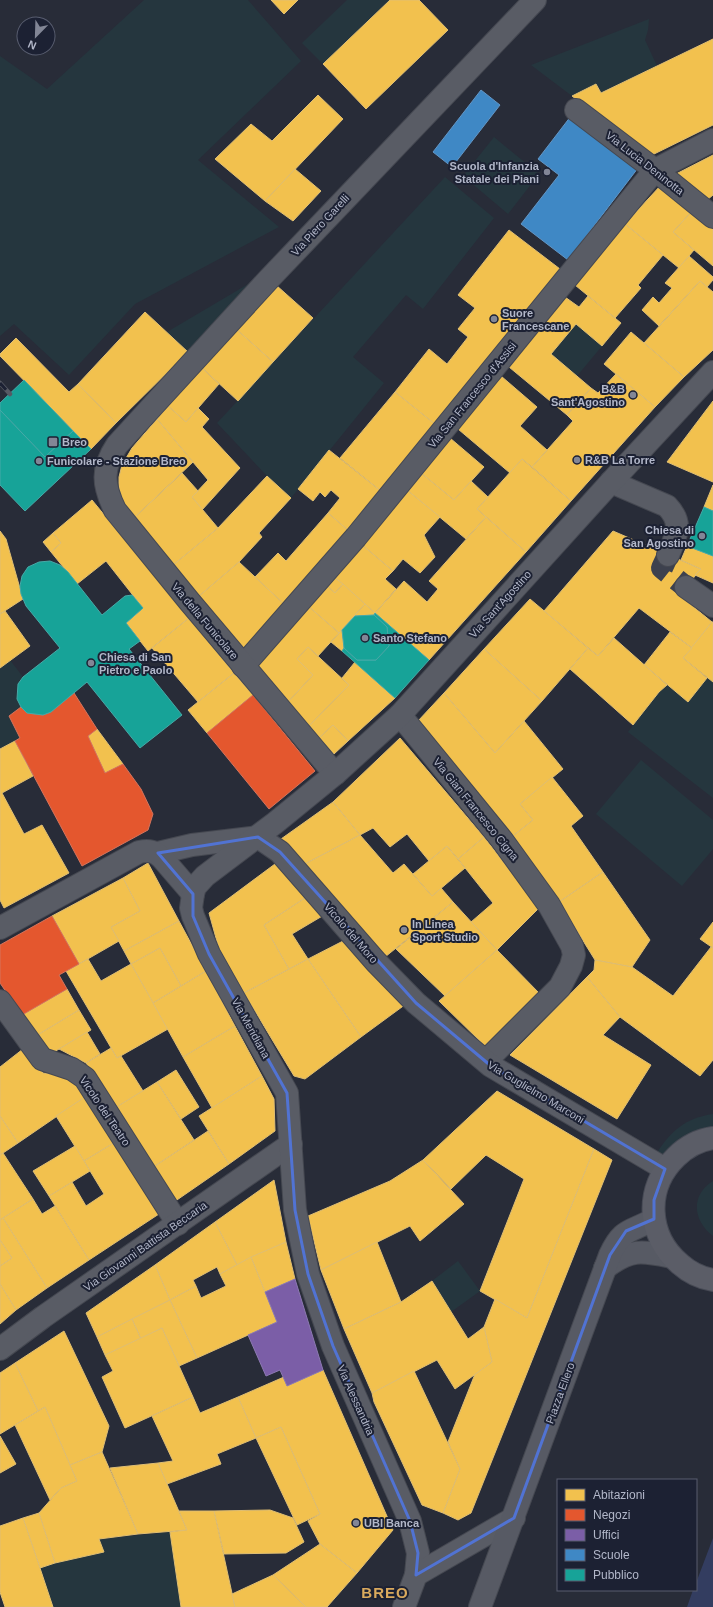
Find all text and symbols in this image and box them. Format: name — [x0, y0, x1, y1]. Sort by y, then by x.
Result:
north arrow — [16, 16, 56, 56]
text: N — [26, 38, 38, 52]
street label: Via Lucia Deninotta — [604, 129, 687, 198]
place label: Scuola d'Infanzia Statale dei Piani — [450, 160, 540, 185]
marker: Scuola d'Infanzia Statale dei Piani — [542, 167, 552, 177]
street label: Via Piero Garelli — [289, 192, 351, 258]
place label: Suore Francescane — [502, 307, 569, 332]
marker: Suore Francescane — [489, 314, 499, 324]
street label: Via San Francesco d'Assisi — [426, 340, 518, 450]
place label: B&B Sant'Agostino — [551, 383, 625, 408]
marker: B&B Sant'Agostino — [628, 390, 638, 400]
marker: Breo — [47, 436, 59, 448]
place label: Breo — [62, 436, 87, 448]
place label: R&B La Torre — [585, 454, 655, 466]
place label: Funicolare - Stazione Breo — [47, 455, 186, 467]
marker: R&B La Torre — [572, 455, 582, 465]
marker: Funicolare - Stazione Breo — [34, 456, 44, 466]
place label: Chiesa di San Agostino — [624, 524, 694, 549]
marker: Chiesa di San Agostino — [697, 531, 707, 541]
street label: Via Sant'Agostino — [467, 568, 533, 640]
street label: Via della Funicolare — [169, 580, 241, 662]
place label: Santo Stefano — [373, 632, 447, 644]
marker: Santo Stefano — [360, 633, 370, 643]
place label: Chiesa di San Pietro e Paolo — [99, 651, 173, 676]
marker: Chiesa di San Pietro e Paolo — [86, 658, 96, 668]
street label: Via Gian Francesco Cigna — [431, 755, 522, 863]
street label: Vicolo del Moro — [322, 901, 380, 965]
place label: In Linea Sport Studio — [412, 918, 478, 943]
marker: In Linea Sport Studio — [399, 925, 409, 935]
street label: Via Meridiana — [229, 996, 273, 1061]
street label: Via Guglielmo Marconi — [486, 1058, 586, 1126]
street label: Vicolo del Teatro — [77, 1074, 133, 1148]
street label: Via Giovanni Battista Beccaria — [81, 1198, 210, 1293]
street label: Piazza Ellero — [543, 1361, 577, 1425]
street label: Via Alessandria — [335, 1363, 377, 1438]
legend — [557, 1479, 697, 1591]
text: Abitazioni — [593, 1488, 645, 1502]
text: Negozi — [593, 1508, 630, 1522]
place label: UBI Banca — [364, 1517, 420, 1529]
marker: UBI Banca — [351, 1518, 361, 1528]
text: Uffici — [593, 1528, 619, 1542]
text: Scuole — [593, 1548, 630, 1562]
text: Pubblico — [593, 1568, 639, 1582]
district label: BREO — [361, 1584, 409, 1601]

